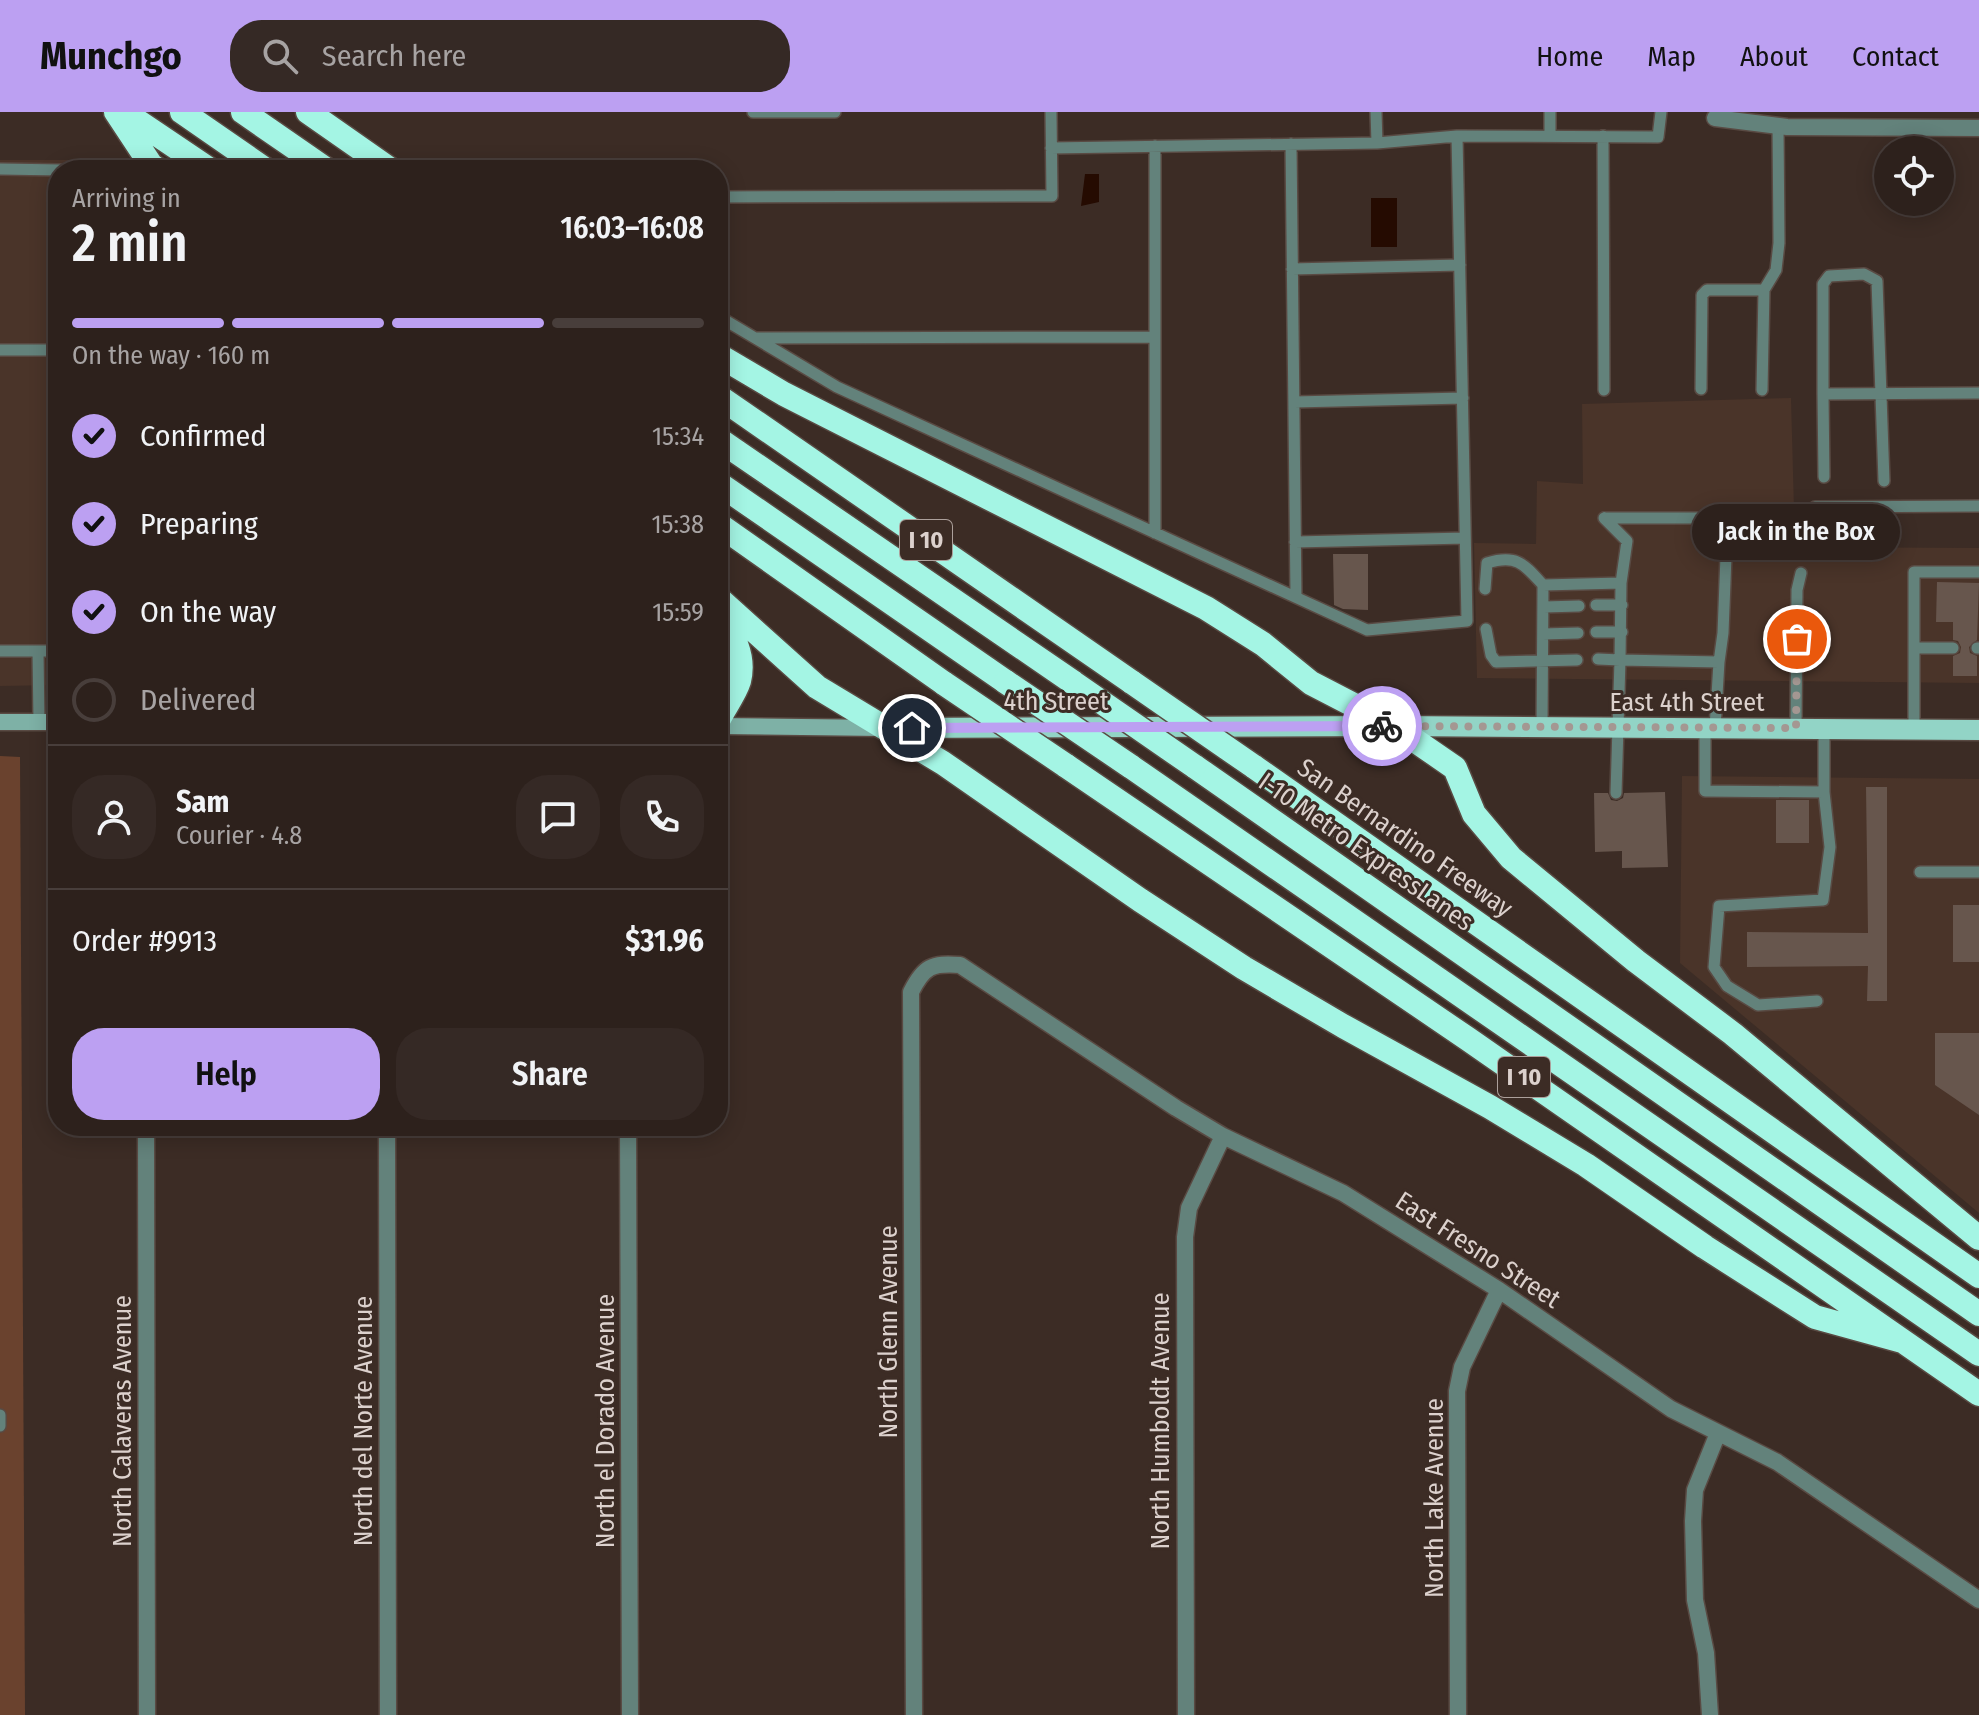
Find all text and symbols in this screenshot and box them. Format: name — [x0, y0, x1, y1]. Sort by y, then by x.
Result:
search box — [230, 20, 790, 92]
text: Munchgo — [40, 33, 182, 79]
icon: search — [258, 34, 302, 78]
text: Search here — [322, 38, 466, 74]
text: Home — [1536, 40, 1603, 73]
text: Map — [1647, 40, 1696, 73]
text: About — [1740, 40, 1808, 73]
text: Contact — [1852, 40, 1939, 73]
map controls — [1874, 136, 1954, 216]
button: locate — [1874, 136, 1954, 216]
text: Arriving in — [72, 183, 181, 214]
text: 16:03–16:08 — [561, 210, 704, 246]
text: 2 min — [72, 212, 188, 275]
text: On the way · 160 m — [72, 340, 270, 371]
icon: check — [72, 414, 116, 458]
text: Confirmed — [140, 418, 266, 454]
text: 15:34 — [652, 421, 704, 452]
icon: check — [72, 502, 116, 546]
callout: Jack in the Box — [1693, 503, 1901, 559]
text: Preparing — [140, 506, 258, 542]
text: 15:38 — [651, 509, 704, 540]
text: Jack in the Box — [1717, 516, 1875, 547]
road number: I 10 — [900, 520, 952, 560]
icon: check — [72, 590, 116, 634]
text: On the way — [140, 594, 276, 630]
text: 15:59 — [652, 597, 704, 628]
pin — [1763, 605, 1831, 673]
icon: bag — [1775, 617, 1819, 661]
text: Delivered — [140, 682, 256, 718]
street label: 4th Street — [1004, 686, 1109, 717]
courier — [1342, 686, 1422, 766]
street label: East 4th Street — [1610, 687, 1765, 718]
pin — [878, 694, 946, 762]
icon: bike — [1360, 704, 1404, 748]
icon: home — [890, 706, 934, 750]
street label: San Bernardino Freeway — [1291, 752, 1519, 924]
street label: I-10 Metro ExpressLanes — [1253, 766, 1479, 938]
button: person — [72, 775, 156, 859]
button: chat — [516, 775, 600, 859]
button: phone — [620, 775, 704, 859]
text: Sam — [176, 784, 229, 820]
text: Courier · 4.8 — [176, 820, 302, 851]
text: Order #9913 — [72, 923, 217, 959]
text: $31.96 — [625, 923, 704, 959]
button: Help — [72, 1028, 380, 1120]
button: Share — [396, 1028, 704, 1120]
road number: I 10 — [1498, 1057, 1550, 1097]
street label: East Fresno Street — [1390, 1185, 1567, 1315]
street label: North Glenn Avenue — [873, 1226, 904, 1438]
street label: North Humboldt Avenue — [1145, 1292, 1176, 1550]
street label: North el Dorado Avenue — [590, 1294, 621, 1548]
street label: North Calaveras Avenue — [107, 1295, 138, 1547]
street label: North del Norte Avenue — [348, 1296, 379, 1546]
street label: North Lake Avenue — [1419, 1398, 1450, 1598]

